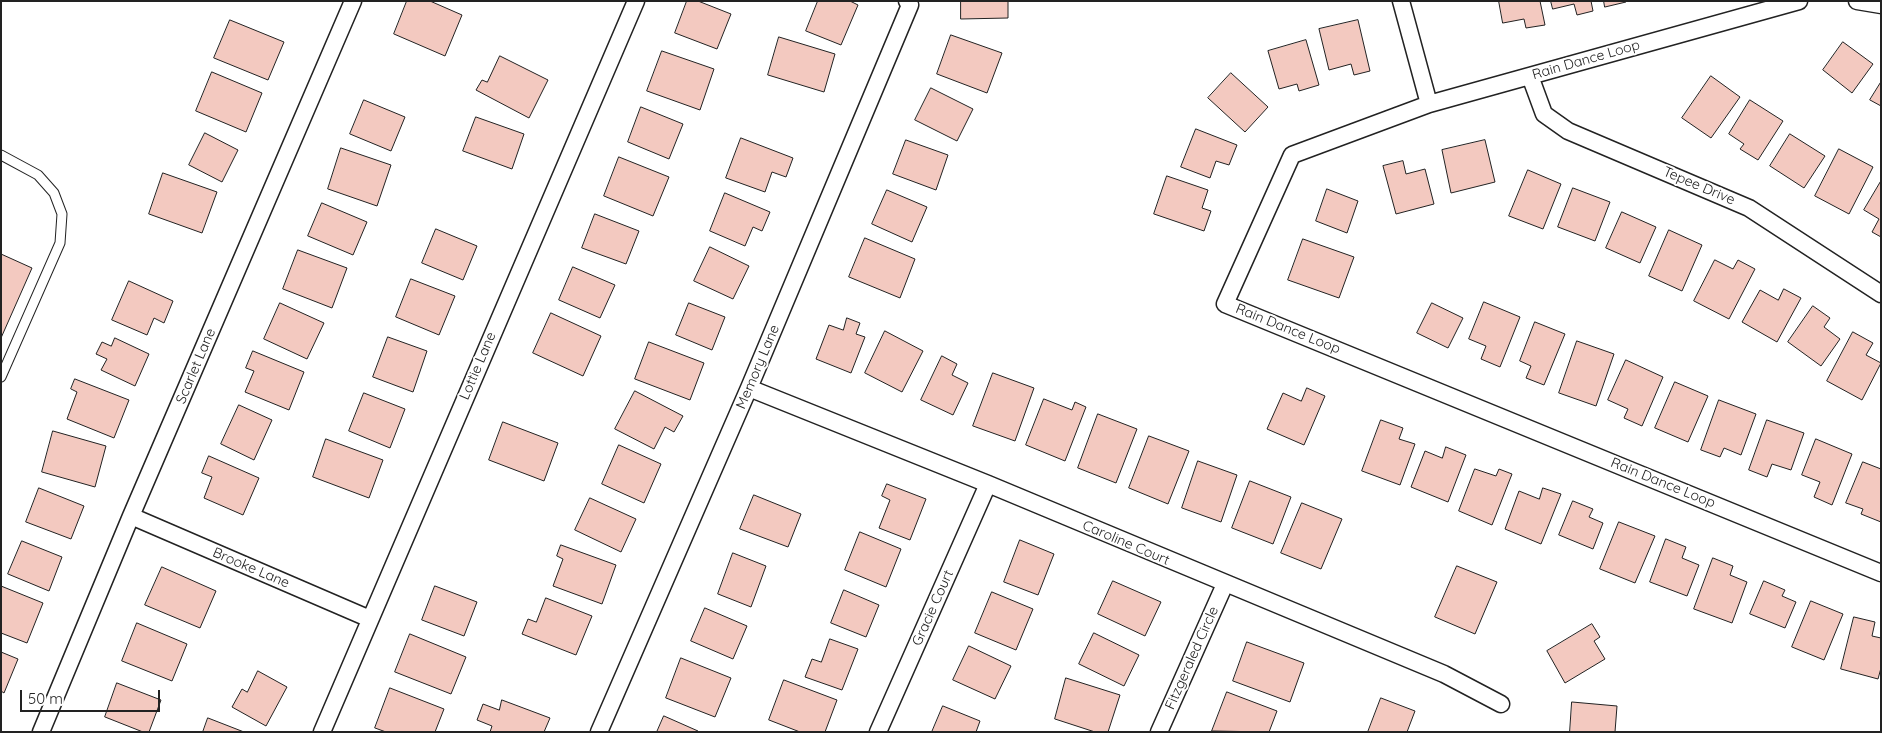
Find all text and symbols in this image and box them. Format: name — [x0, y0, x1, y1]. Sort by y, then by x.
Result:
street label: Rain Dance Loop — [1530, 37, 1642, 83]
street label: Tepee Drive — [1661, 163, 1737, 209]
street label: Rain Dance Loop — [1233, 300, 1343, 358]
street label: Memory Lane — [733, 322, 783, 412]
street label: Scarlet Lane — [173, 326, 219, 406]
street label: Lottie Lane — [456, 330, 500, 402]
street label: Rain Dance Loop — [1608, 454, 1718, 512]
street label: Caroline Court — [1080, 517, 1172, 569]
street label: Brooke Lane — [210, 544, 292, 592]
street label: Gracie Court — [909, 568, 957, 648]
street label: Fitzgeraled Circle — [1162, 604, 1222, 712]
scale bar — [22, 680, 162, 712]
text: 50 m — [28, 689, 63, 708]

